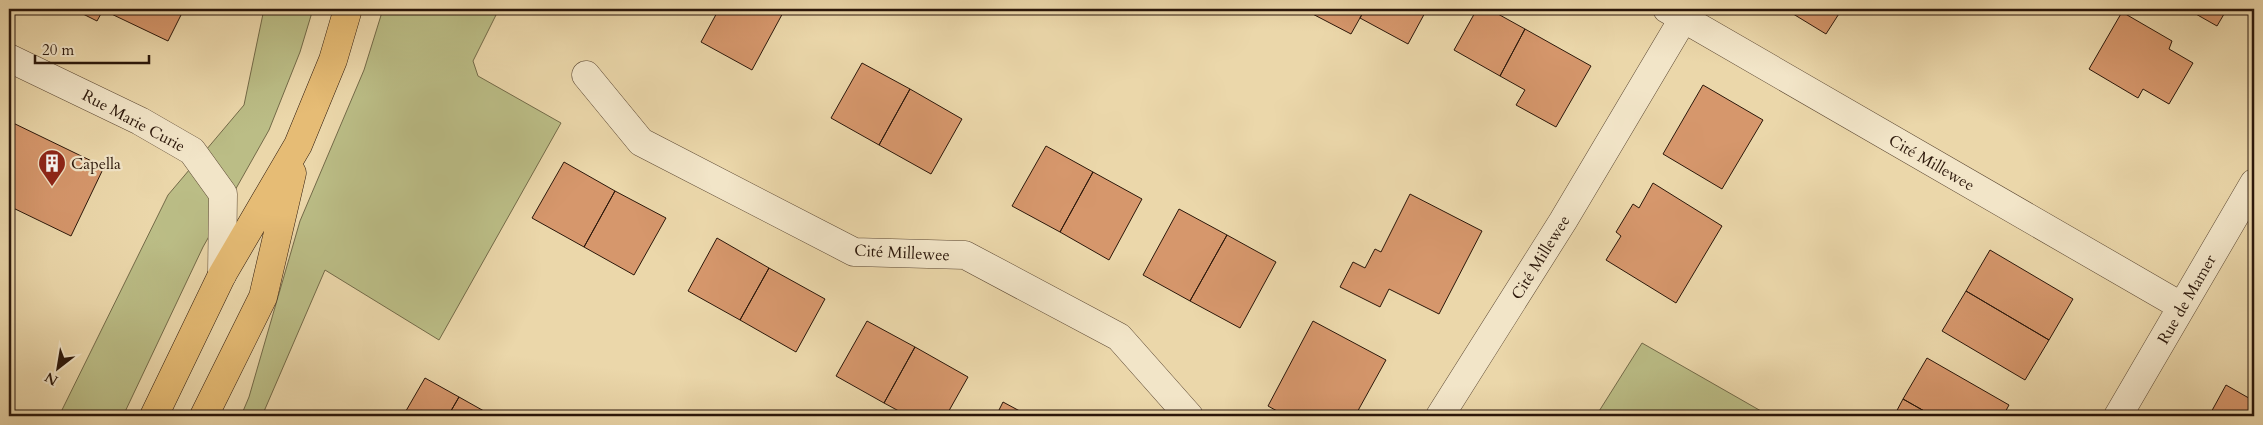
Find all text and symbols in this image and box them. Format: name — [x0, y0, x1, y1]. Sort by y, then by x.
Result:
scale bar — [35, 32, 149, 64]
text: 20 m — [42, 40, 74, 60]
street label: Rue Marie Curie — [78, 84, 189, 157]
street label: Cité Millewee — [1885, 129, 1978, 196]
building icon: Capella — [37, 148, 67, 187]
place label: Capella — [71, 153, 121, 175]
street label: Cité Millewee — [1506, 211, 1576, 304]
street label: Cité Millewee — [854, 240, 950, 266]
street label: Rue de Mamer — [2152, 251, 2222, 348]
north arrow — [32, 342, 82, 392]
text: N — [41, 367, 62, 390]

